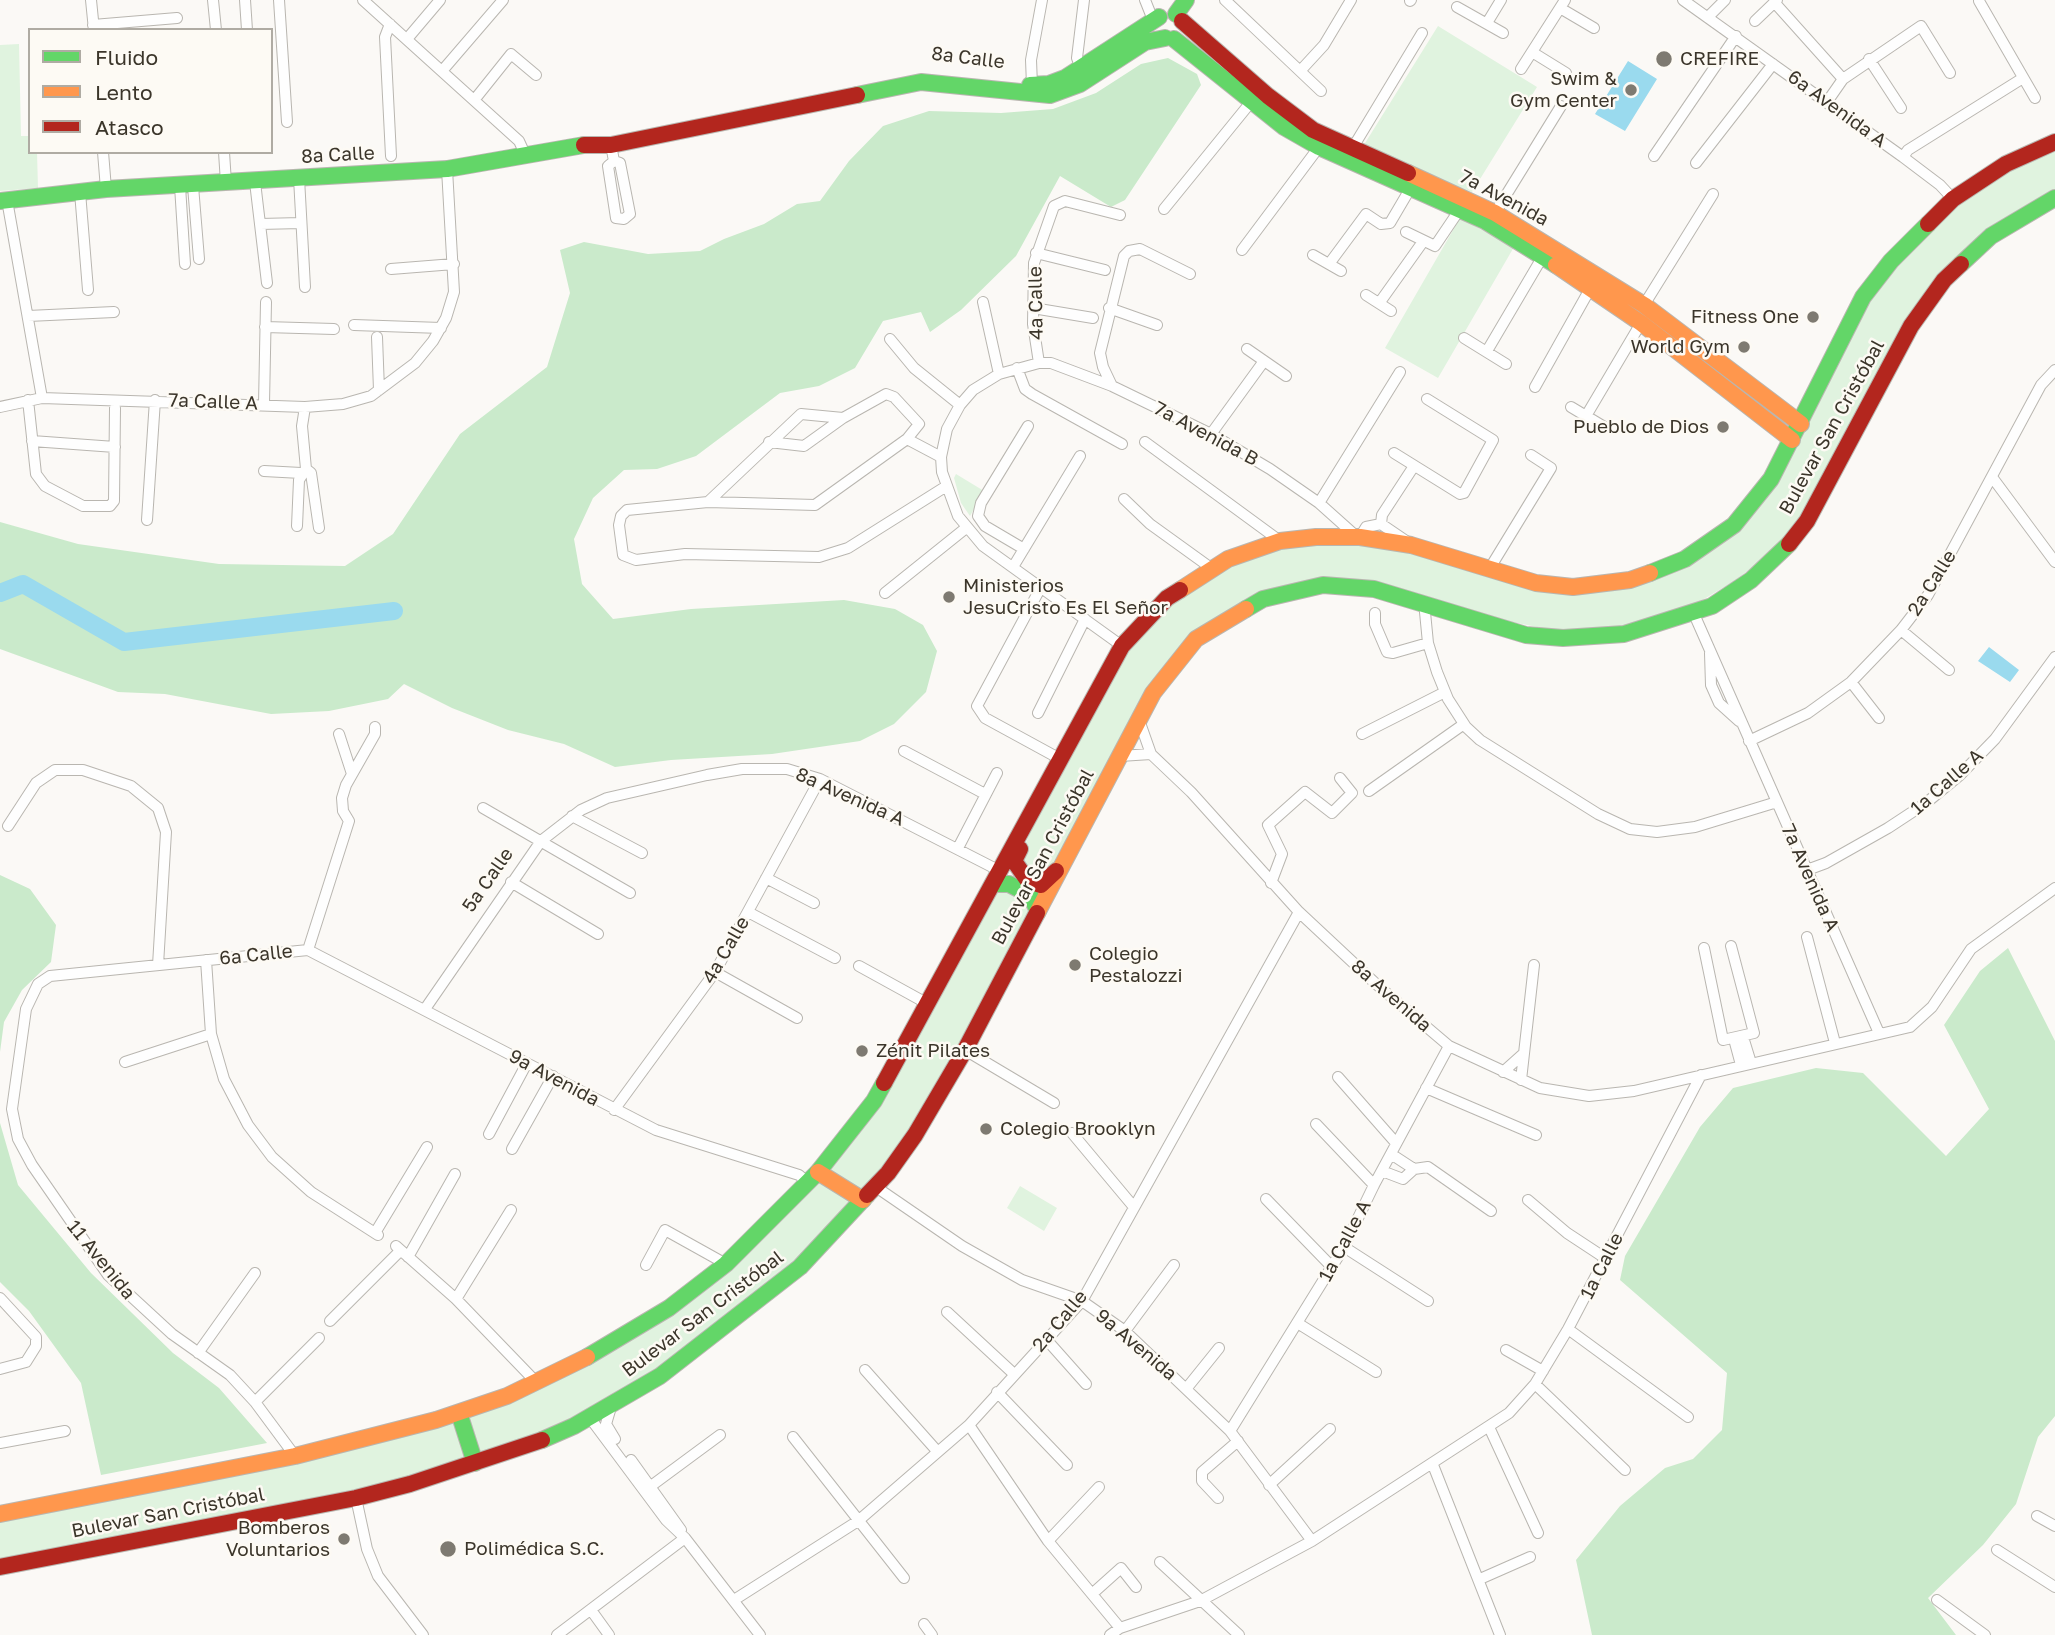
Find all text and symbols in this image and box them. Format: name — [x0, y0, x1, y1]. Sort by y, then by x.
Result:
legend — [28, 28, 273, 154]
street label: 8a Calle — [930, 42, 1006, 74]
text: Fluido — [95, 44, 158, 70]
place label: CREFIRE — [1680, 48, 1759, 70]
marker: CREFIRE — [1654, 49, 1674, 69]
street label: 6a Avenida A — [1783, 66, 1891, 152]
place label: Swim & Gym Center — [1510, 68, 1617, 112]
text: Lento — [95, 79, 153, 105]
marker: Swim & Gym Center — [1623, 82, 1639, 98]
text: Atasco — [95, 114, 164, 140]
street label: 8a Calle — [301, 142, 375, 168]
street label: 7a Avenida — [1456, 165, 1552, 231]
street label: 4a Calle — [1024, 266, 1048, 340]
place label: Fitness One — [1691, 306, 1799, 328]
marker: Fitness One — [1805, 309, 1821, 325]
place label: World Gym — [1631, 336, 1730, 358]
street label: Bulevar San Cristóbal — [1775, 336, 1889, 518]
marker: World Gym — [1736, 339, 1752, 355]
street label: 7a Calle A — [168, 389, 258, 415]
street label: 7a Avenida B — [1150, 397, 1262, 471]
place label: Pueblo de Dios — [1573, 416, 1709, 438]
marker: Pueblo de Dios — [1715, 419, 1731, 435]
street label: 2a Calle — [1903, 546, 1961, 620]
place label: Ministerios JesuCristo Es El Señor — [963, 575, 1168, 619]
marker: Ministerios JesuCristo Es El Señor — [941, 589, 957, 605]
street label: 1a Calle A — [1906, 744, 1988, 820]
street label: 8a Avenida A — [792, 763, 908, 831]
street label: Bulevar San Cristóbal — [987, 765, 1099, 949]
street label: 7a Avenida A — [1776, 821, 1844, 935]
street label: 5a Calle — [458, 844, 518, 916]
street label: 4a Calle — [698, 912, 754, 988]
street label: 6a Calle — [218, 940, 294, 970]
place label: Colegio Pestalozzi — [1089, 943, 1183, 987]
street label: 8a Avenida — [1346, 955, 1436, 1037]
marker: Colegio Pestalozzi — [1067, 957, 1083, 973]
place label: Zénit Pilates — [876, 1040, 990, 1062]
marker: Zénit Pilates — [854, 1043, 870, 1059]
street label: 9a Avenida — [505, 1045, 603, 1111]
place label: Colegio Brooklyn — [1000, 1118, 1156, 1140]
marker: Colegio Brooklyn — [978, 1121, 994, 1137]
street label: 1a Calle A — [1314, 1196, 1376, 1286]
street label: 11 Avenida — [62, 1216, 140, 1304]
street label: 1a Calle — [1576, 1229, 1628, 1303]
street label: Bulevar San Cristóbal — [618, 1246, 788, 1382]
street label: 2a Calle — [1028, 1286, 1092, 1356]
street label: 9a Avenida — [1091, 1304, 1181, 1386]
street label: Bulevar San Cristóbal — [70, 1483, 266, 1543]
place label: Bomberos Voluntarios — [226, 1517, 330, 1561]
marker: Bomberos Voluntarios — [336, 1531, 352, 1547]
place label: Polimédica S.C. — [464, 1538, 605, 1560]
marker: Polimédica S.C. — [438, 1539, 458, 1559]

